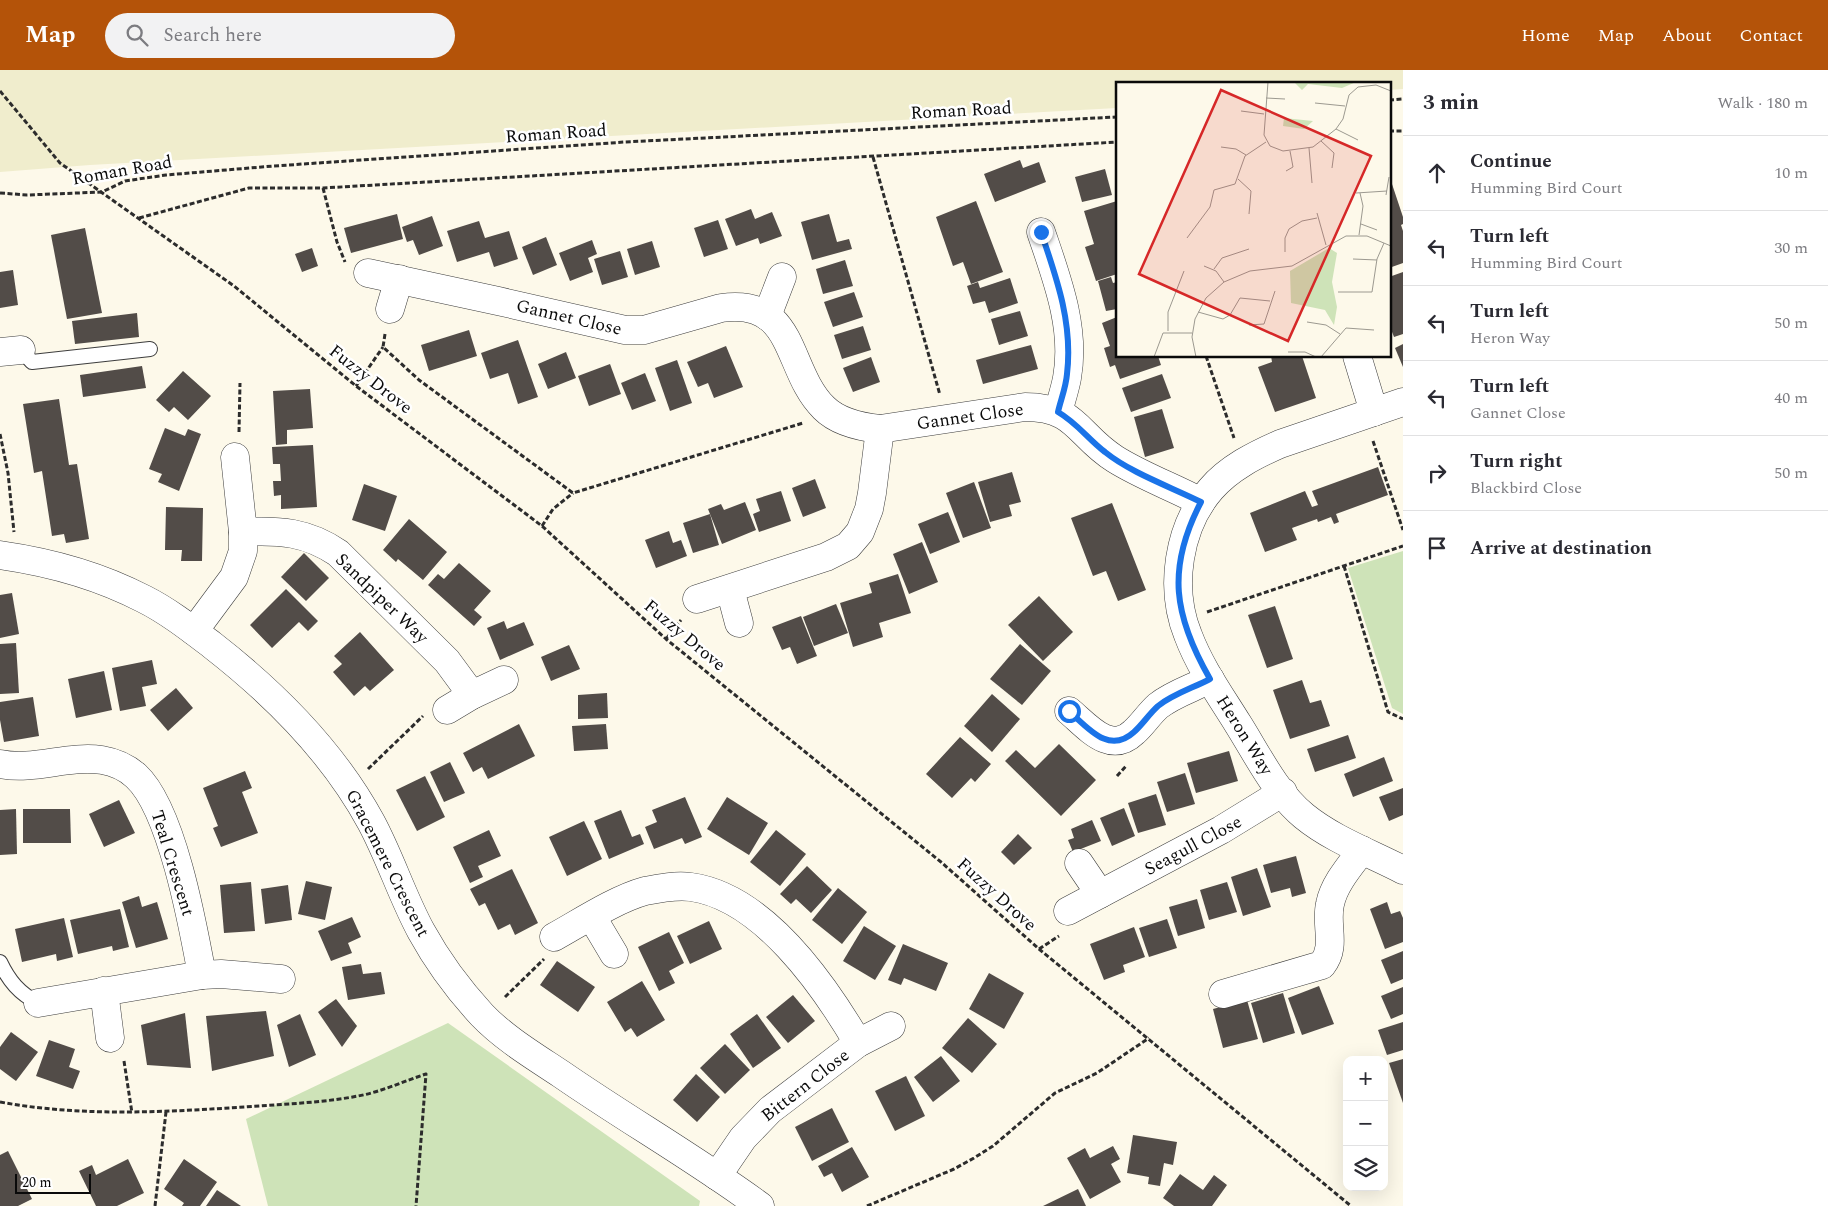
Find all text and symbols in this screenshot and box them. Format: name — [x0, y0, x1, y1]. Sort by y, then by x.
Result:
search box — [105, 13, 455, 58]
text: Map — [25, 17, 75, 53]
icon: search — [123, 21, 151, 49]
text: Search here — [163, 21, 262, 50]
text: Home — [1521, 22, 1570, 49]
text: Map — [1598, 22, 1634, 49]
text: About — [1662, 22, 1712, 49]
text: Contact — [1740, 22, 1803, 49]
inset map — [1116, 82, 1390, 358]
text: 3 min — [1423, 87, 1479, 119]
text: Walk · 180 m — [1717, 91, 1808, 115]
street label: Roman Road — [910, 94, 1012, 127]
street label: Roman Road — [505, 116, 608, 151]
text: Continue — [1470, 147, 1552, 176]
street label: Roman Road — [70, 148, 174, 193]
icon: ahead — [1423, 159, 1451, 187]
text: 10 m — [1774, 161, 1808, 185]
text: Humming Bird Court — [1470, 176, 1622, 200]
route end — [1030, 221, 1053, 244]
text: Turn left — [1470, 222, 1549, 251]
icon: left — [1423, 234, 1451, 262]
text: 30 m — [1774, 236, 1808, 260]
text: Humming Bird Court — [1470, 251, 1622, 275]
street label: Gannet Close — [513, 292, 624, 343]
text: Turn left — [1470, 297, 1549, 326]
icon: left — [1423, 309, 1451, 337]
text: 50 m — [1774, 311, 1808, 335]
text: Heron Way — [1470, 326, 1550, 350]
street label: Fuzzy Drove — [323, 338, 418, 421]
text: Turn left — [1470, 372, 1549, 401]
icon: left — [1423, 384, 1451, 412]
text: 40 m — [1774, 386, 1808, 410]
street label: Gannet Close — [915, 396, 1025, 437]
text: Gannet Close — [1470, 401, 1566, 425]
text: Turn right — [1470, 447, 1563, 476]
icon: right — [1423, 459, 1451, 487]
text: 50 m — [1774, 461, 1808, 485]
text: Blackbird Close — [1470, 476, 1582, 500]
icon: arrive — [1423, 534, 1451, 562]
text: Arrive at destination — [1470, 534, 1652, 563]
street label: Sandpiper Way — [329, 547, 435, 651]
street label: Fuzzy Drove — [638, 593, 732, 678]
street label: Heron Way — [1209, 690, 1281, 782]
route start — [1058, 700, 1081, 723]
street label: Gracemere Crescent — [339, 785, 437, 942]
street label: Teal Crescent — [144, 807, 201, 919]
street label: Seagull Close — [1140, 808, 1247, 882]
street label: Fuzzy Drove — [951, 851, 1043, 938]
street label: Bittern Close — [755, 1042, 855, 1129]
map controls — [1343, 1056, 1388, 1191]
button: + — [1343, 1056, 1388, 1101]
button: − — [1343, 1101, 1388, 1146]
button: layers — [1343, 1146, 1388, 1191]
scale bar — [15, 1171, 91, 1194]
text: 20 m — [22, 1172, 52, 1193]

